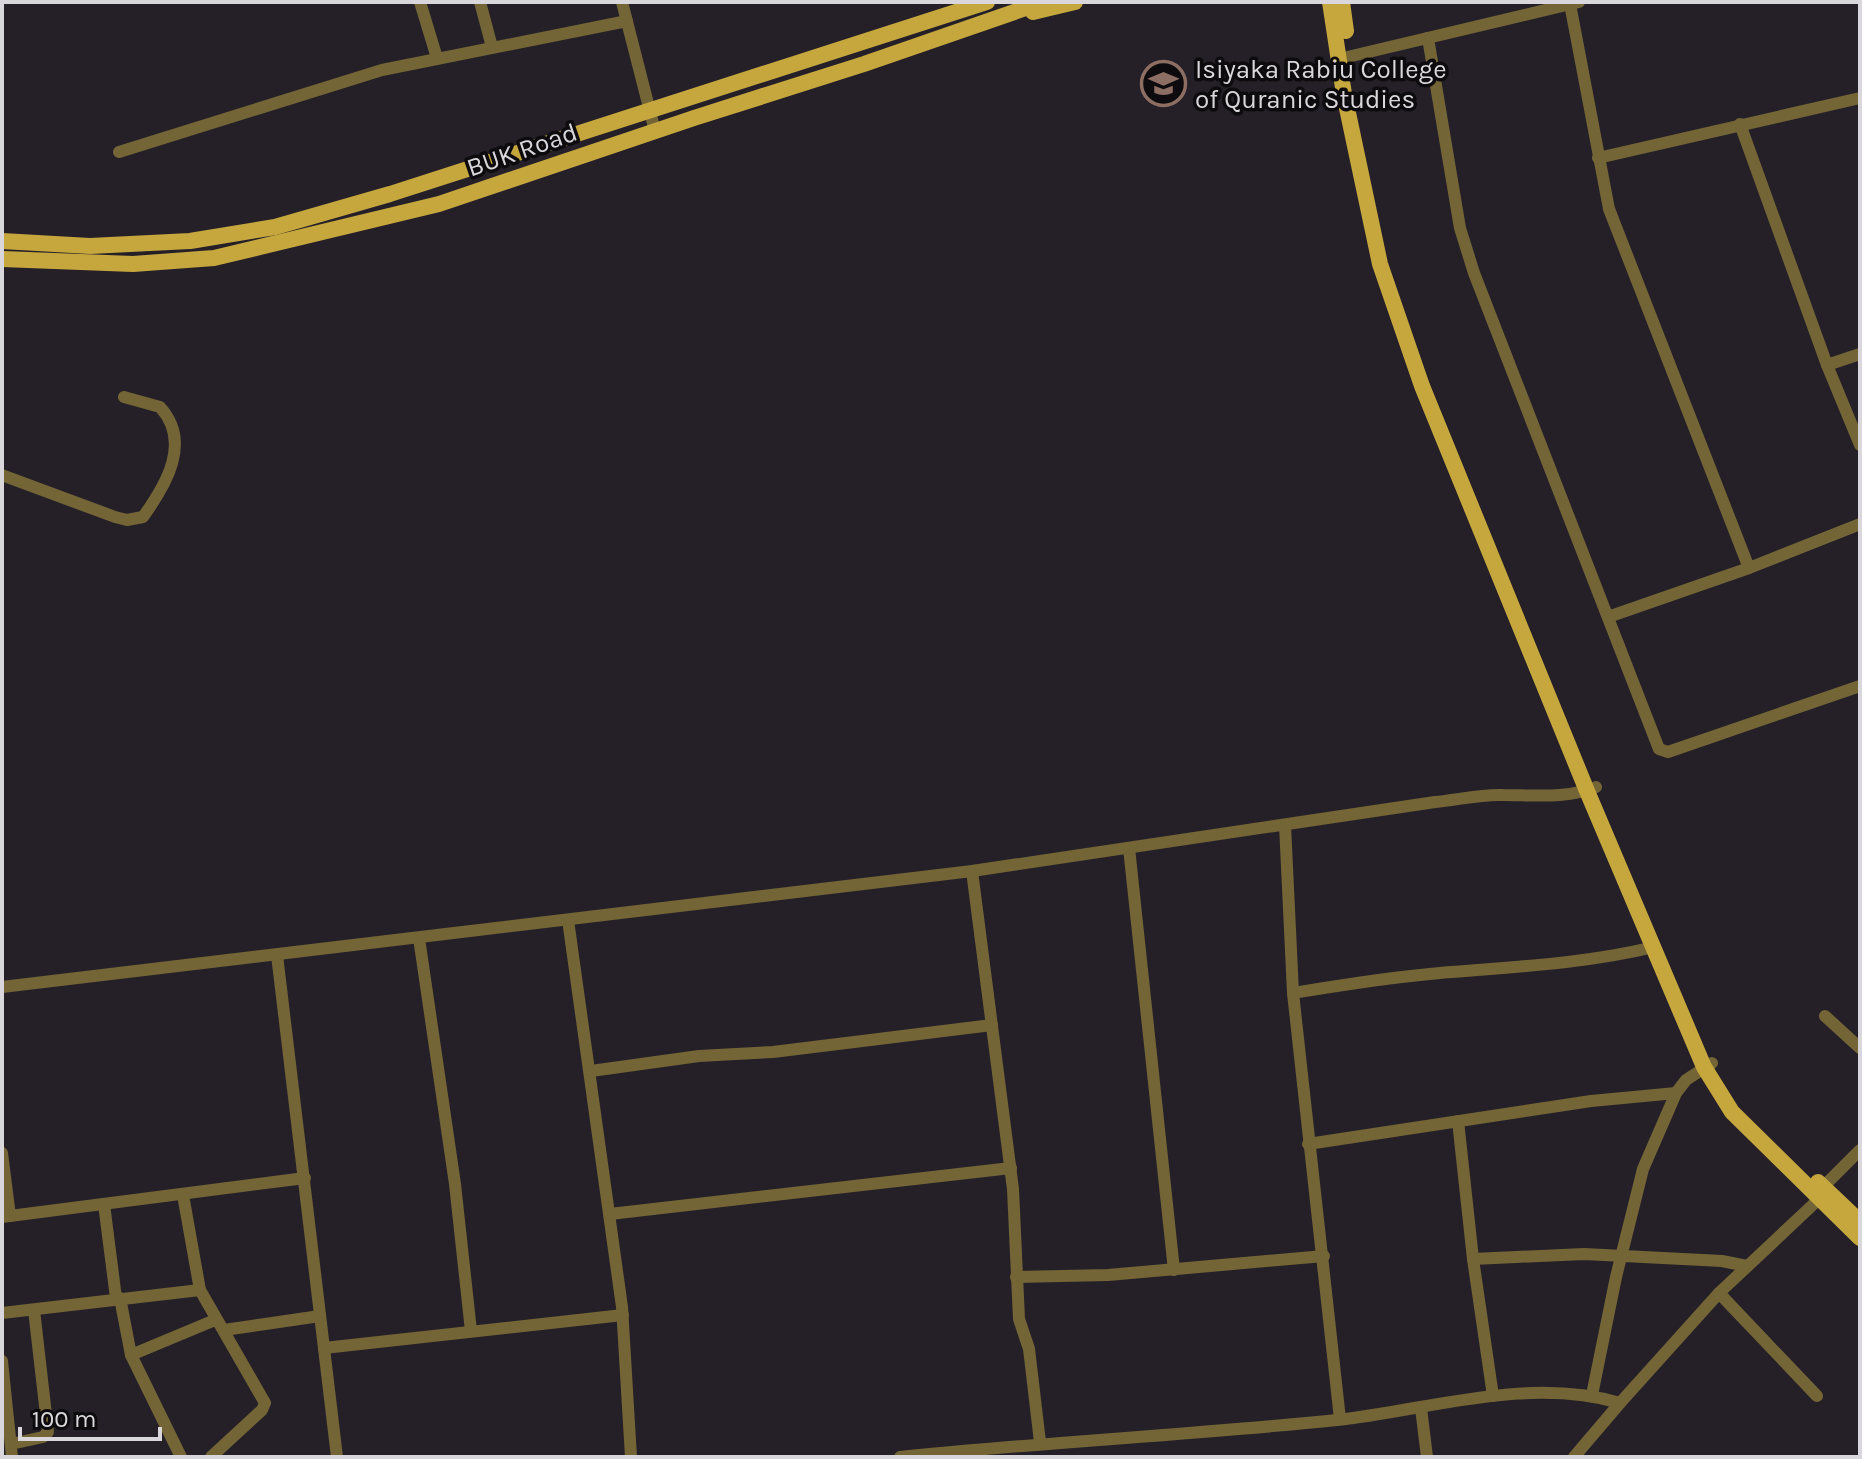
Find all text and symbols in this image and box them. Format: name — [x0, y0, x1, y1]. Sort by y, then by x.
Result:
place label: Isiyaka Rabiu College of Quranic Studies — [1195, 54, 1447, 115]
school or university icon: Isiyaka Rabiu College of Quranic Studies — [1140, 60, 1188, 108]
street label: BUK Road — [463, 117, 581, 183]
scale bar — [20, 1391, 160, 1441]
text: 100 m — [32, 1405, 97, 1433]

